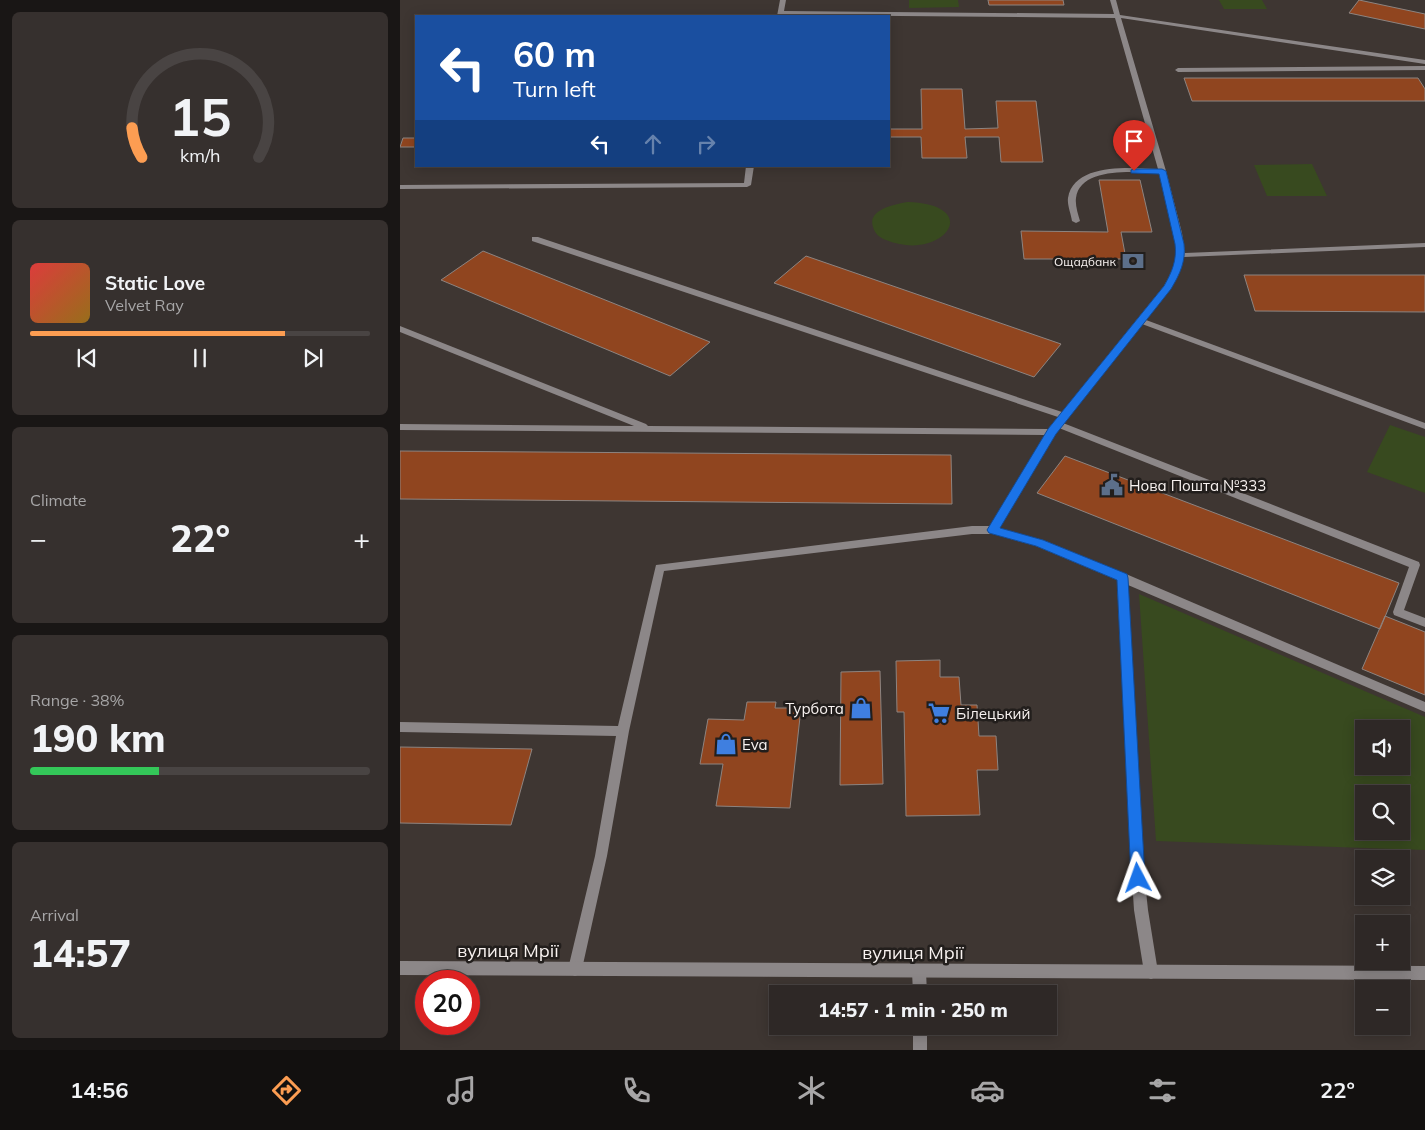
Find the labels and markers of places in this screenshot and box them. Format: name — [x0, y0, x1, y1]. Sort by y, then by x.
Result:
pin — [1113, 120, 1155, 171]
bank icon: Ощадбанк — [1120, 248, 1146, 274]
place label: Ощадбанк — [1054, 254, 1117, 269]
public building icon: Нова Пошта №333 — [1099, 472, 1125, 498]
place label: Нова Пошта №333 — [1129, 476, 1266, 495]
shop icon: Турбота — [848, 695, 874, 721]
place label: Турбота — [785, 699, 844, 718]
supermarket icon: Білецький — [926, 700, 952, 726]
place label: Білецький — [956, 704, 1030, 723]
shop icon: Eva — [713, 731, 739, 757]
place label: Eva — [742, 735, 768, 754]

